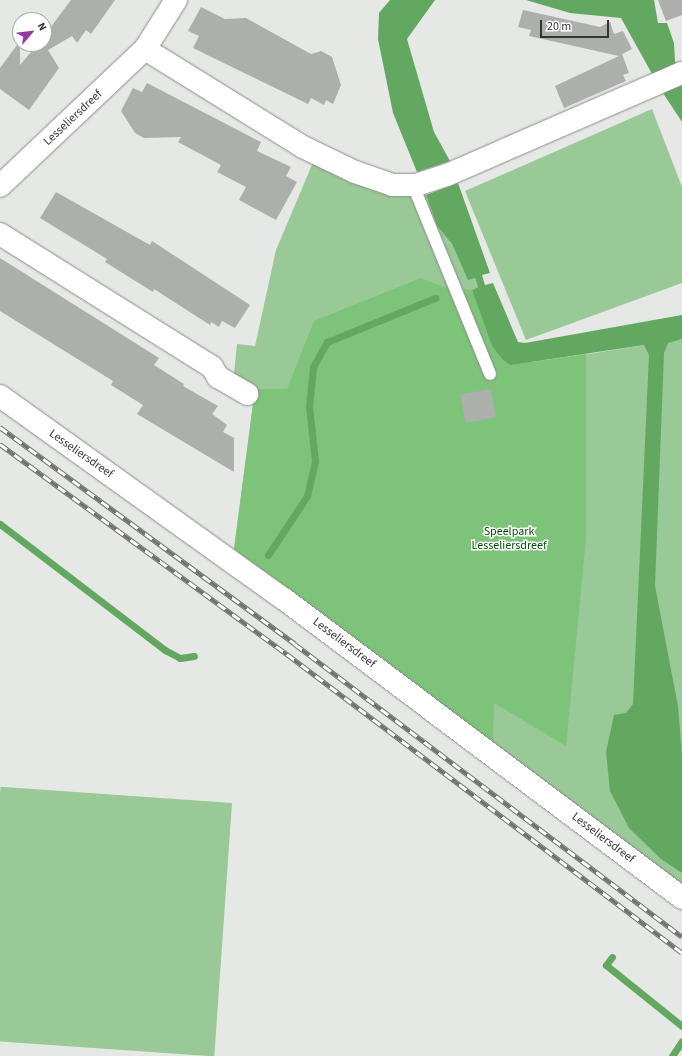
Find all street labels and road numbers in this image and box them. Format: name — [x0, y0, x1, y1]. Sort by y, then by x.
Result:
street label: Lesseliersdreef — [41, 87, 105, 149]
street label: Lesseliersdreef — [46, 427, 116, 481]
street label: Lesseliersdreef — [310, 615, 378, 671]
street label: Lesseliersdreef — [569, 810, 637, 866]

